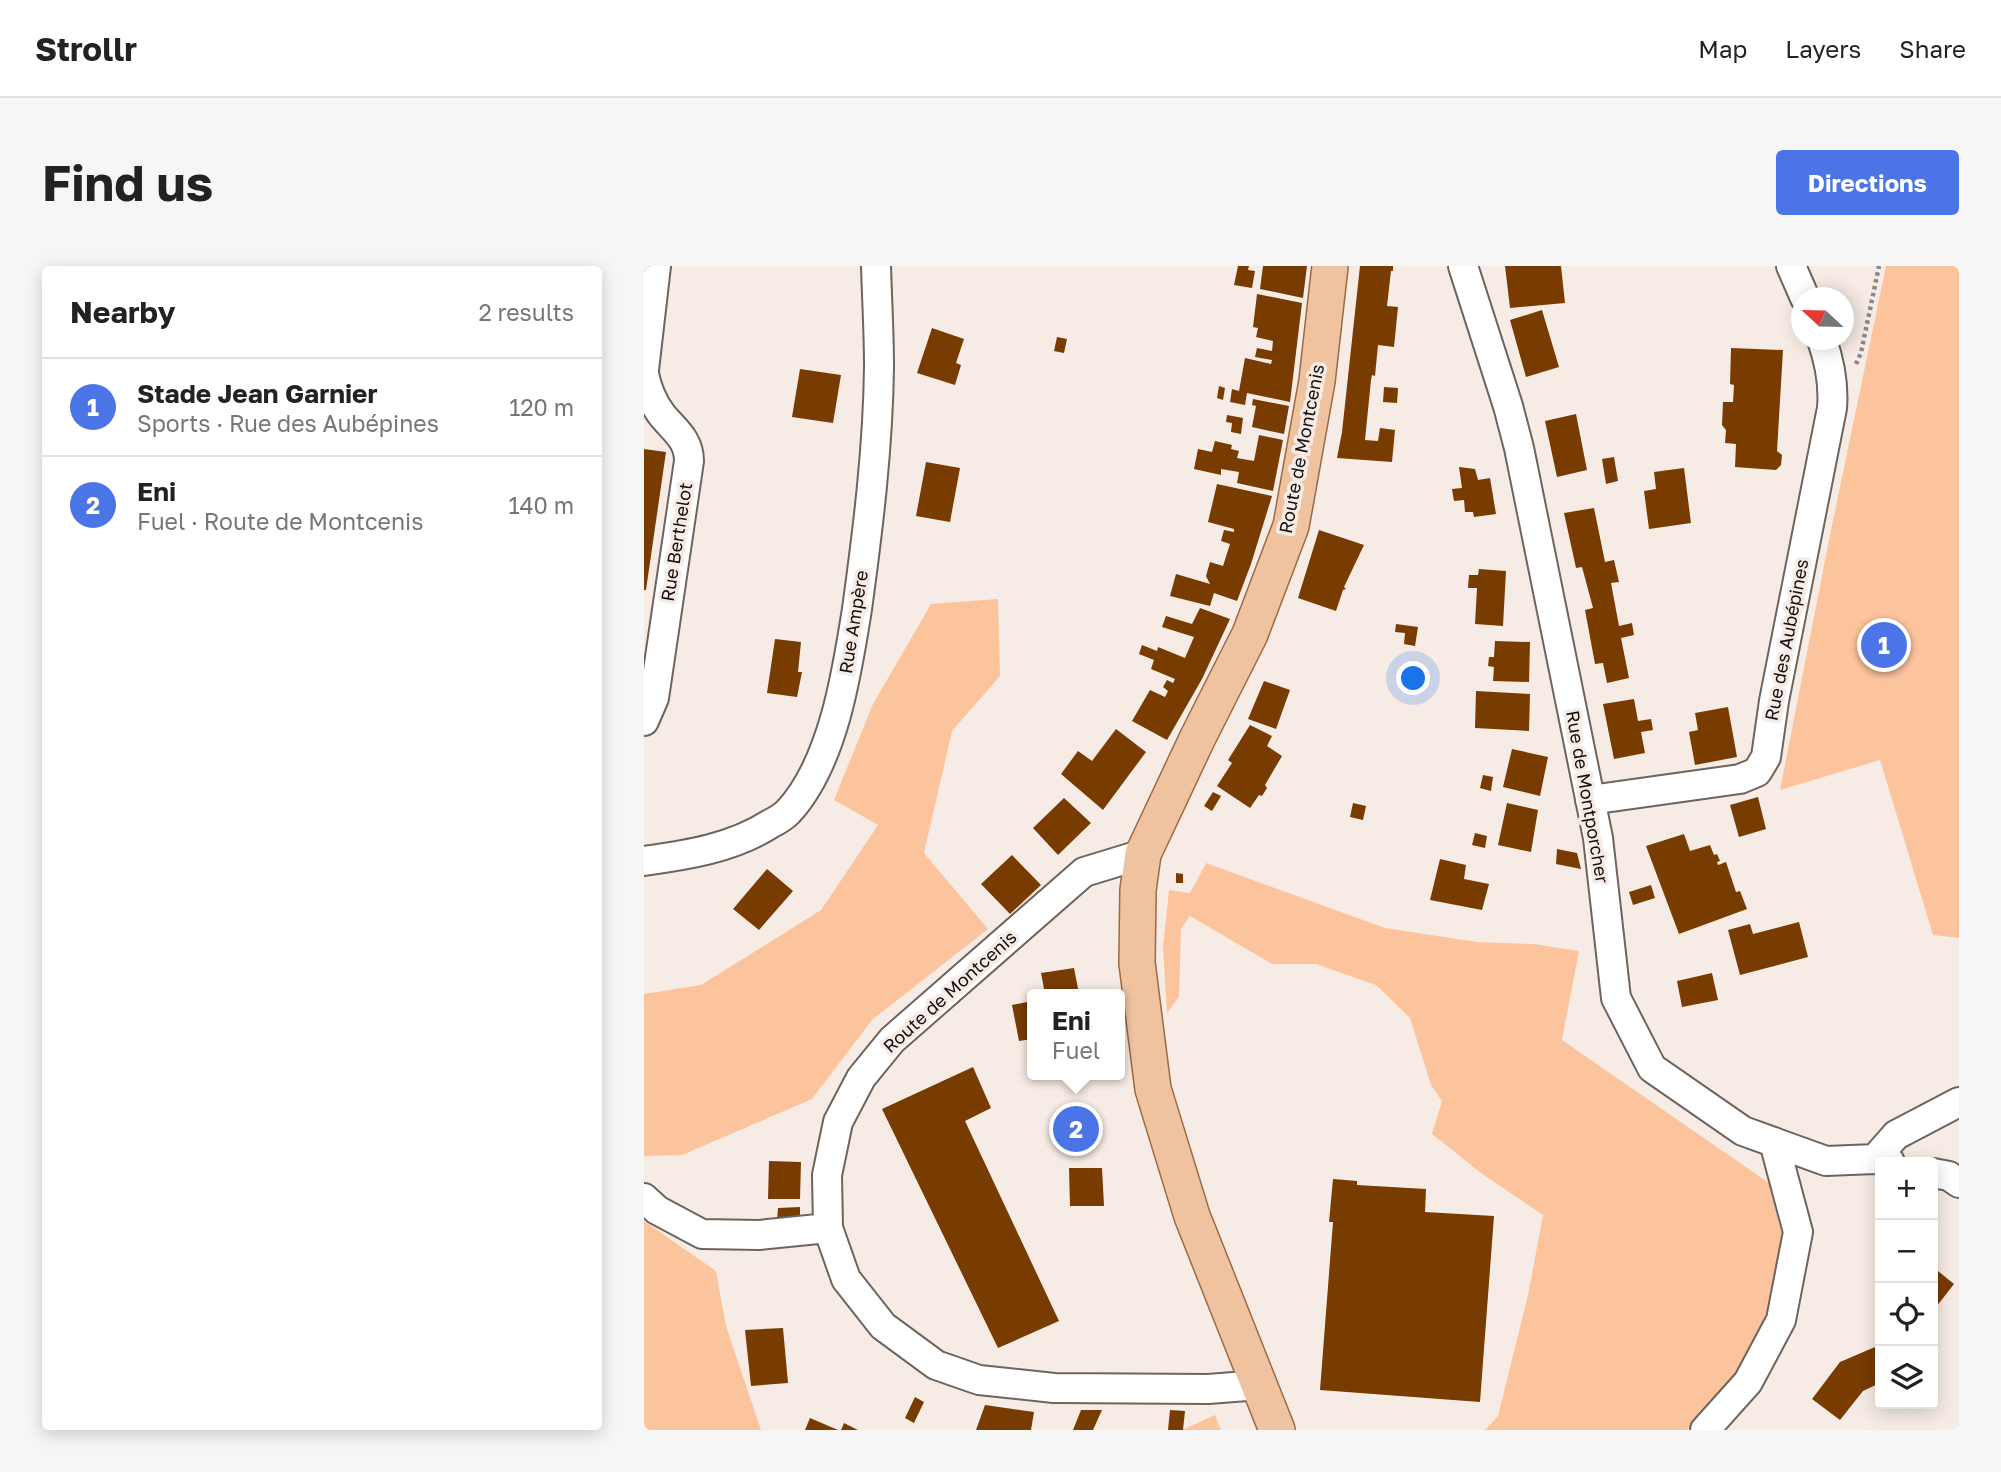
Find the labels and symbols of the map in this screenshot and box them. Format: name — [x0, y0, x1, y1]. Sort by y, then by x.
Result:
north arrow — [1791, 287, 1854, 350]
street label: Route de Montcenis — [1274, 362, 1328, 535]
street label: Rue Berthelot — [656, 481, 696, 603]
street label: Rue des Aubépines — [1760, 557, 1812, 723]
street label: Rue Ampère — [834, 569, 872, 675]
pin: 1 — [1861, 619, 1907, 671]
your location — [1396, 661, 1430, 695]
street label: Rue de Montporcher — [1562, 709, 1614, 885]
street label: Route de Montcenis — [878, 926, 1021, 1057]
pin: 2 — [1053, 1103, 1099, 1155]

